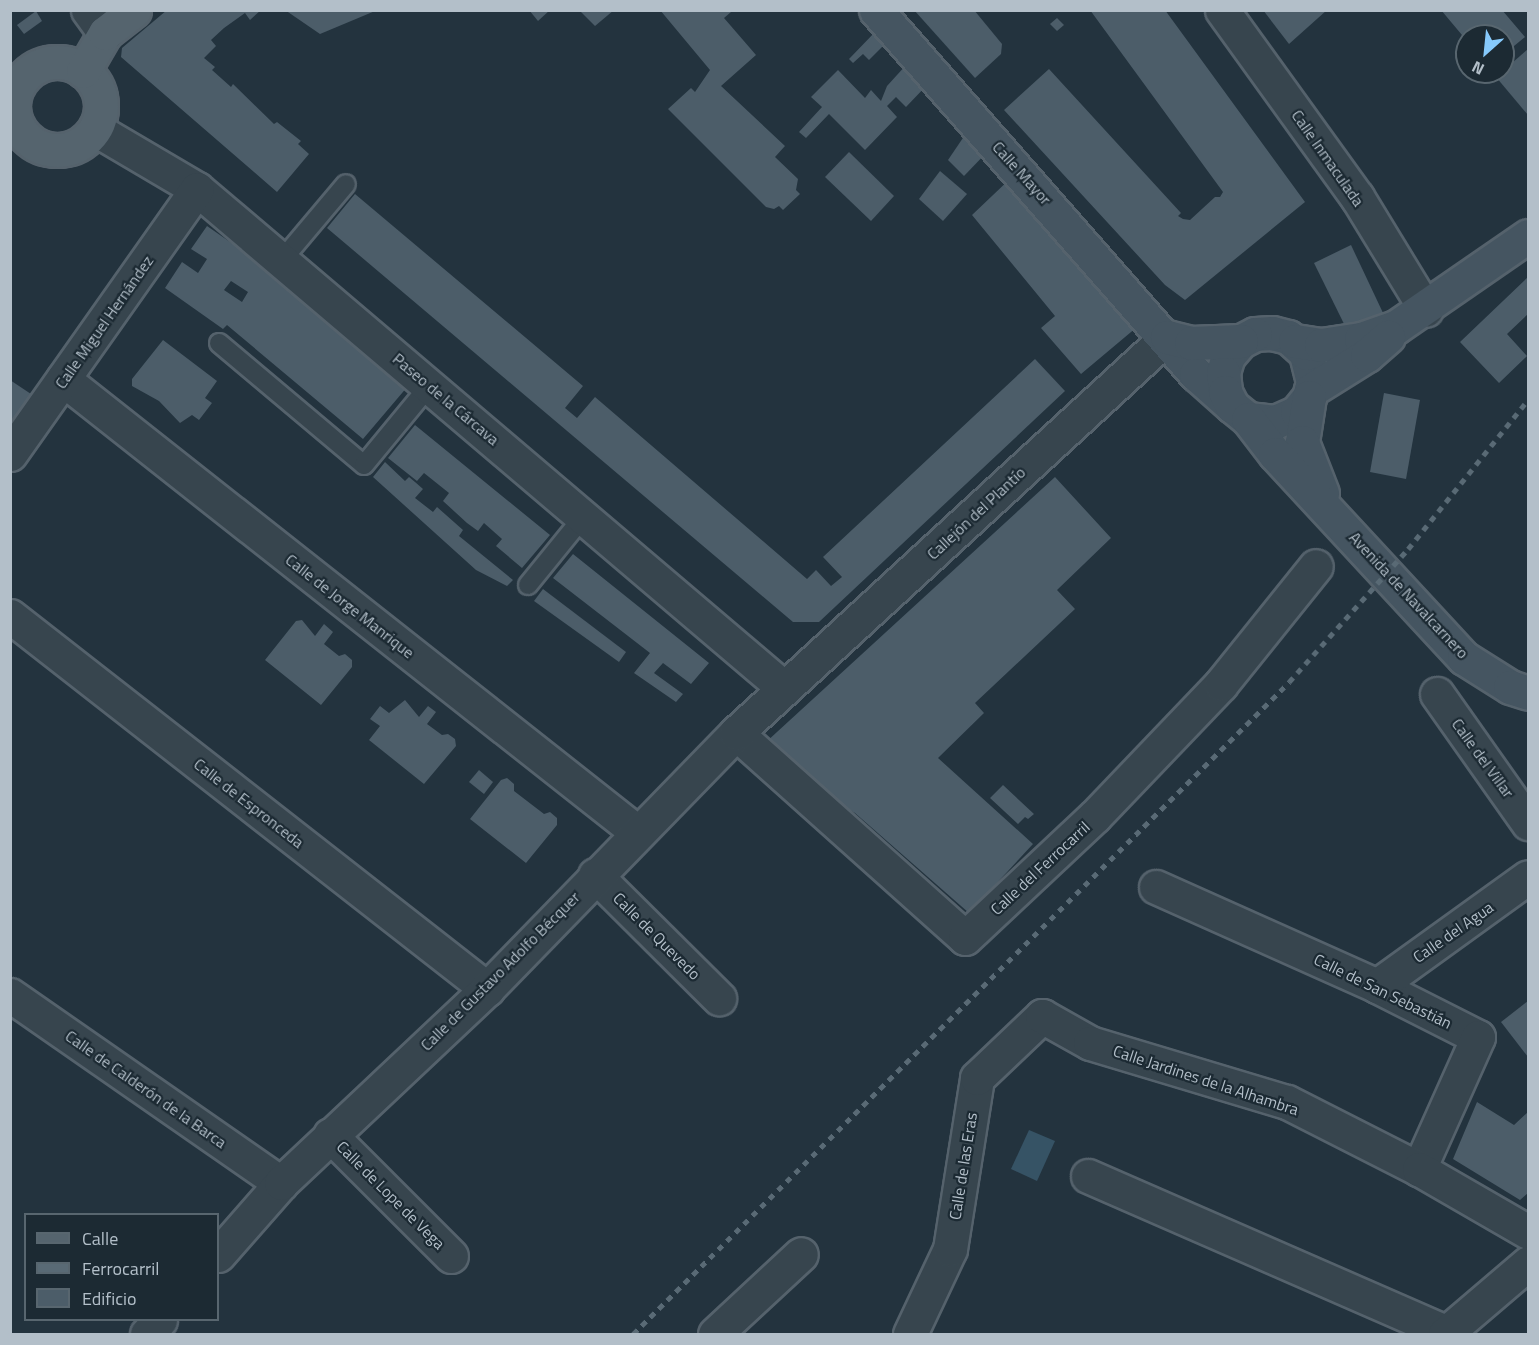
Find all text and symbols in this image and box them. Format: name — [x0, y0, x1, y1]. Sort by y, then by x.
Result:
north arrow — [1455, 24, 1515, 84]
text: N — [1467, 55, 1488, 81]
street label: Calle Inmaculada — [1288, 106, 1368, 210]
street label: Calle Mayor — [989, 137, 1055, 209]
street label: Calle Miguel Hernández — [51, 252, 157, 392]
street label: Paseo de la Cárcava — [389, 349, 503, 449]
street label: Callejón del Plantío — [923, 463, 1029, 563]
street label: Avenida de Navalcarnero — [1345, 528, 1473, 662]
street label: Calle de Jorge Manrique — [282, 550, 418, 662]
street label: Calle del Villar — [1448, 715, 1518, 801]
street label: Calle de Espronceda — [190, 754, 308, 852]
street label: Calle del Ferrocarril — [987, 817, 1093, 919]
street label: Calle de Gustavo Adolfo Bécquer — [416, 887, 584, 1055]
street label: Calle de Quevedo — [609, 888, 705, 984]
street label: Calle del Agua — [1409, 897, 1497, 967]
street label: Calle de San Sebastián — [1311, 949, 1455, 1033]
street label: Calle de Calderón de la Barca — [62, 1026, 230, 1152]
street label: Calle Jardines de la Alhambra — [1111, 1041, 1301, 1119]
street label: Calle de las Eras — [945, 1111, 981, 1221]
street label: Calle de Lope de Vega — [333, 1137, 449, 1253]
legend — [24, 1213, 219, 1321]
text: Calle — [82, 1225, 118, 1252]
text: Ferrocarril — [82, 1255, 159, 1282]
text: Edificio — [82, 1285, 136, 1312]

